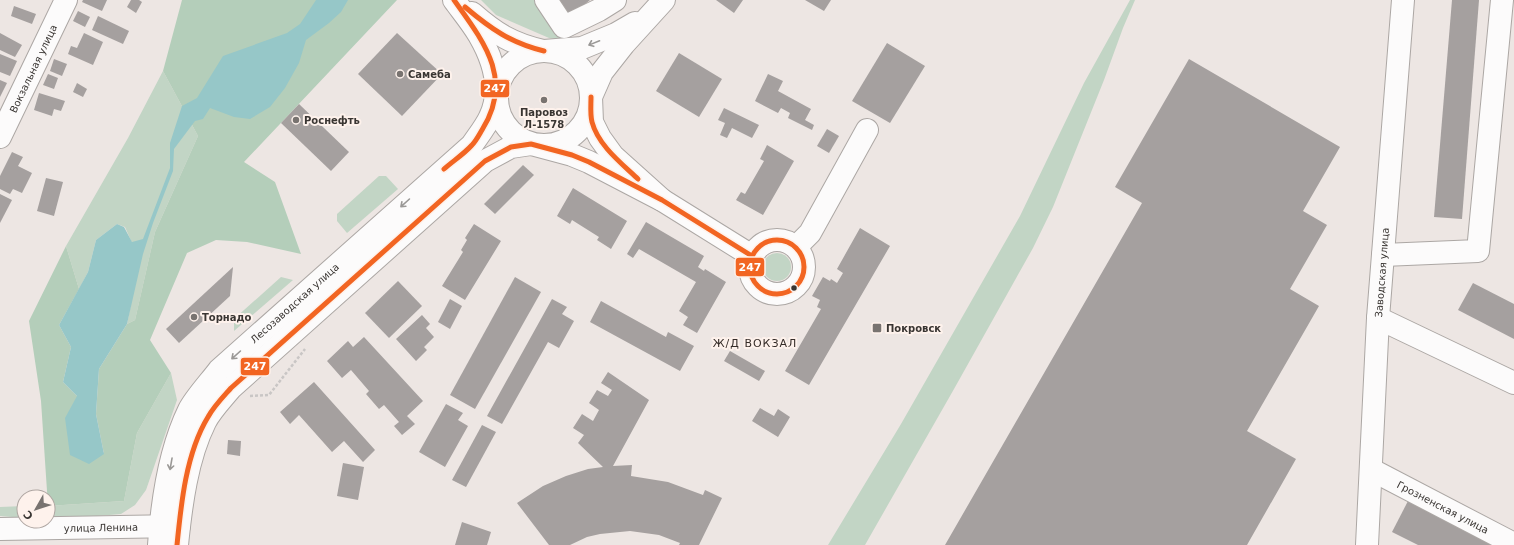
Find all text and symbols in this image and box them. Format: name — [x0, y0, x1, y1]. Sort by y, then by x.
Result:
street label: Вокзальная улица — [7, 23, 59, 114]
one-way arrow — [589, 40, 601, 48]
marker: Самеба — [395, 69, 405, 79]
place label: Самеба — [408, 69, 451, 80]
line badge: 247 — [480, 79, 510, 98]
text: 247 — [484, 82, 506, 95]
marker: Паровоз Л-1578 — [539, 95, 549, 105]
place label: Паровоз Л-1578 — [520, 107, 568, 130]
marker: Роснефть — [291, 115, 301, 125]
place label: Роснефть — [304, 115, 360, 126]
one-way arrow — [401, 198, 411, 207]
street label: Заводская улица — [1373, 227, 1391, 318]
line badge: 247 — [735, 257, 765, 277]
street label: Лесозаводская улица — [248, 261, 341, 345]
text: 247 — [739, 261, 761, 274]
unlabelled marker — [789, 283, 799, 293]
marker: Торнадо — [189, 312, 199, 322]
place label: Торнадо — [202, 312, 252, 323]
marker: Покровск — [871, 322, 883, 334]
place label: Покровск — [886, 323, 941, 334]
district label: Ж/Д ВОКЗАЛ — [713, 337, 797, 350]
one-way arrow — [231, 350, 241, 359]
line badge: 247 — [240, 357, 270, 376]
text: 247 — [244, 360, 266, 373]
one-way arrow — [166, 457, 174, 470]
street label: Грозненская улица — [1395, 479, 1491, 535]
north arrow — [16, 489, 56, 529]
text: С — [21, 508, 36, 522]
street label: улица Ленина — [64, 521, 138, 533]

